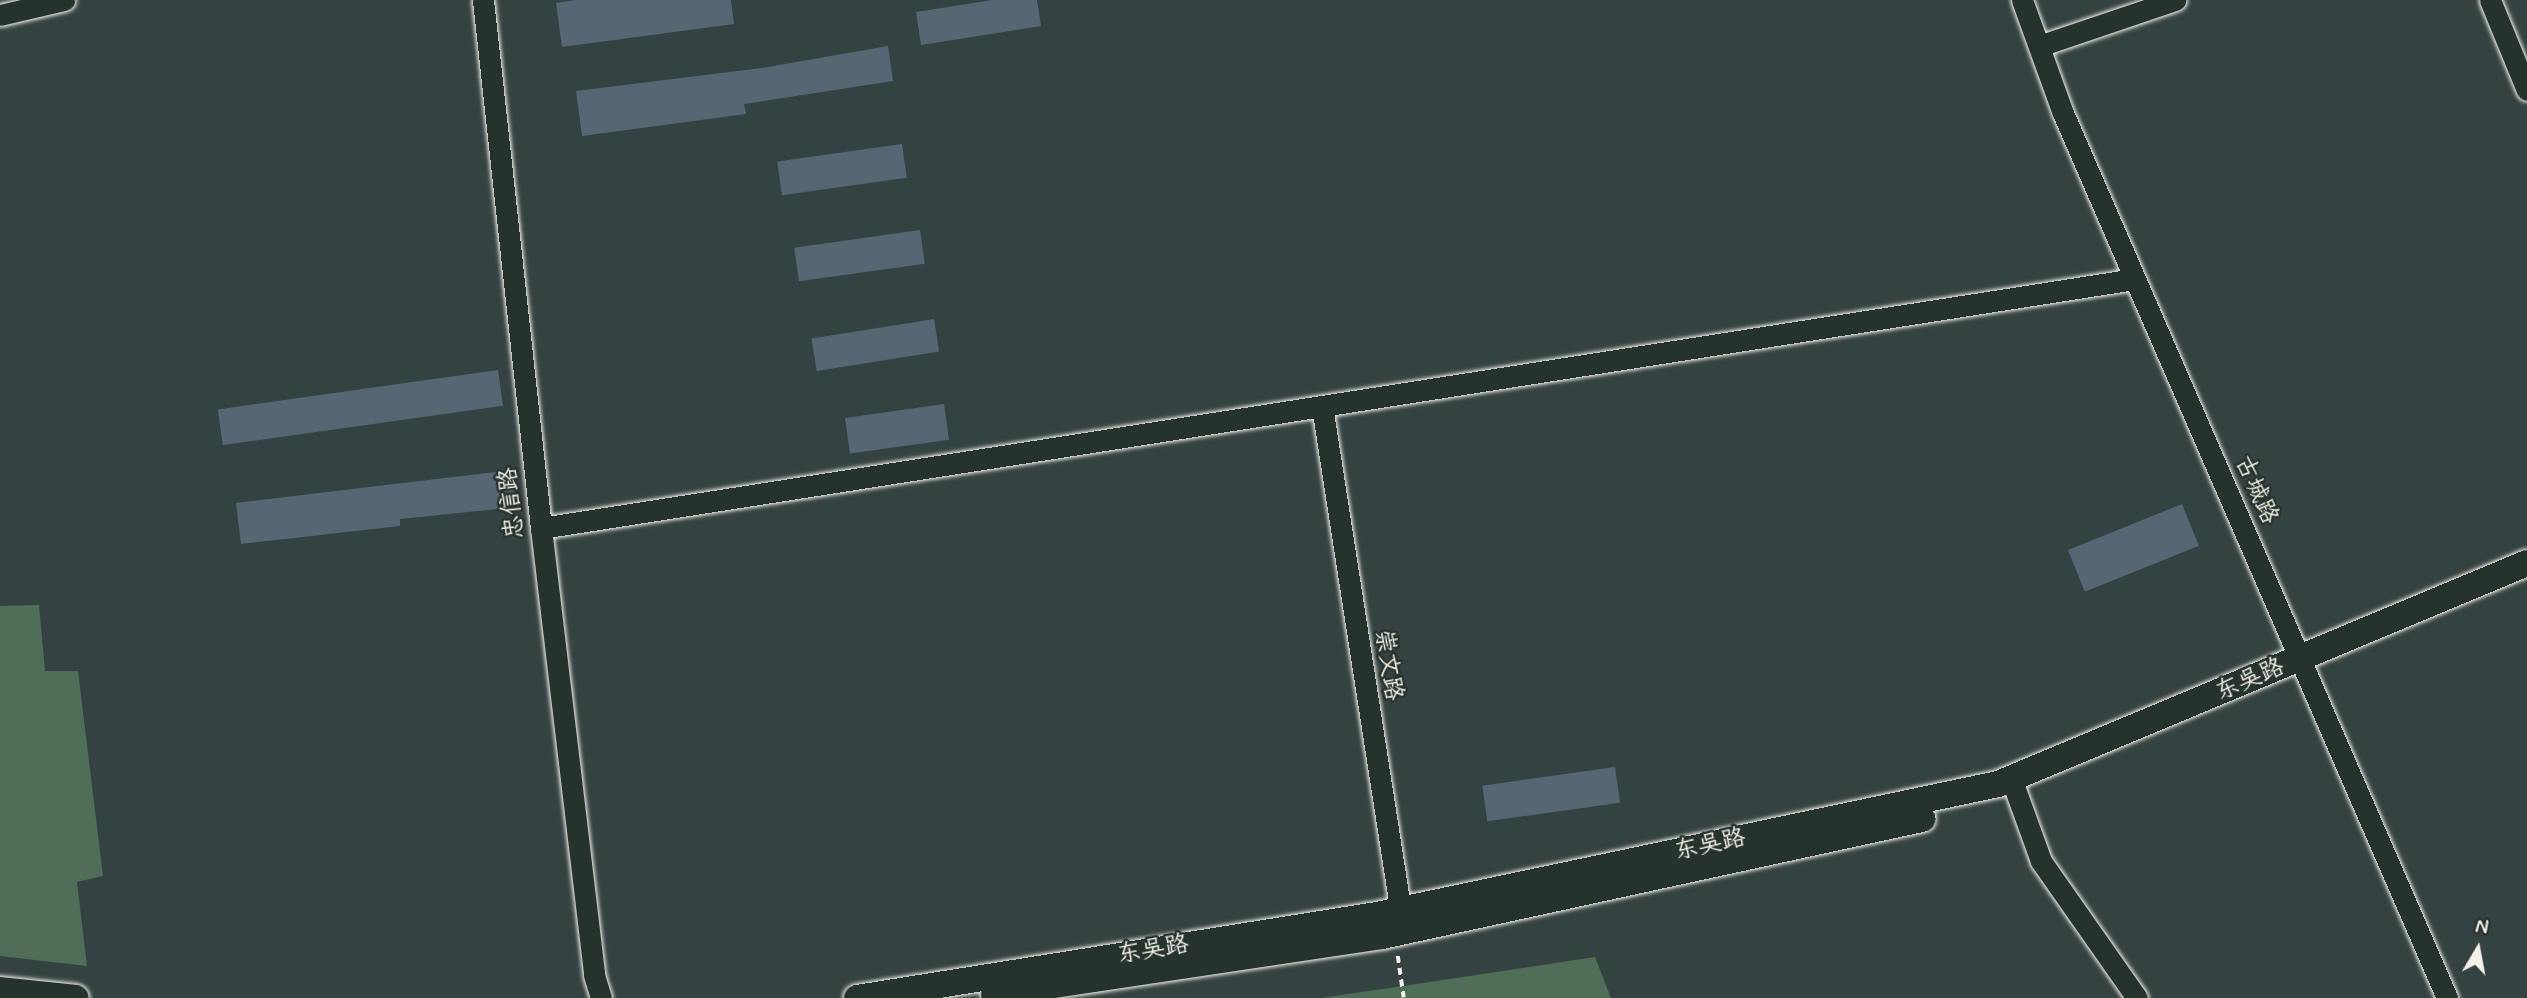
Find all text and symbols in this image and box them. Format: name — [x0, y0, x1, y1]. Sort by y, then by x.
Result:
street label: 古城路 — [2228, 451, 2284, 529]
street label: 忠信路 — [494, 466, 530, 540]
street label: 崇文路 — [1368, 627, 1408, 703]
street label: 东吴路 — [2211, 653, 2289, 707]
street label: 东吴路 — [1672, 823, 1748, 867]
north arrow — [2443, 914, 2513, 984]
text: N — [2473, 914, 2490, 941]
street label: 东吴路 — [1115, 930, 1191, 970]

